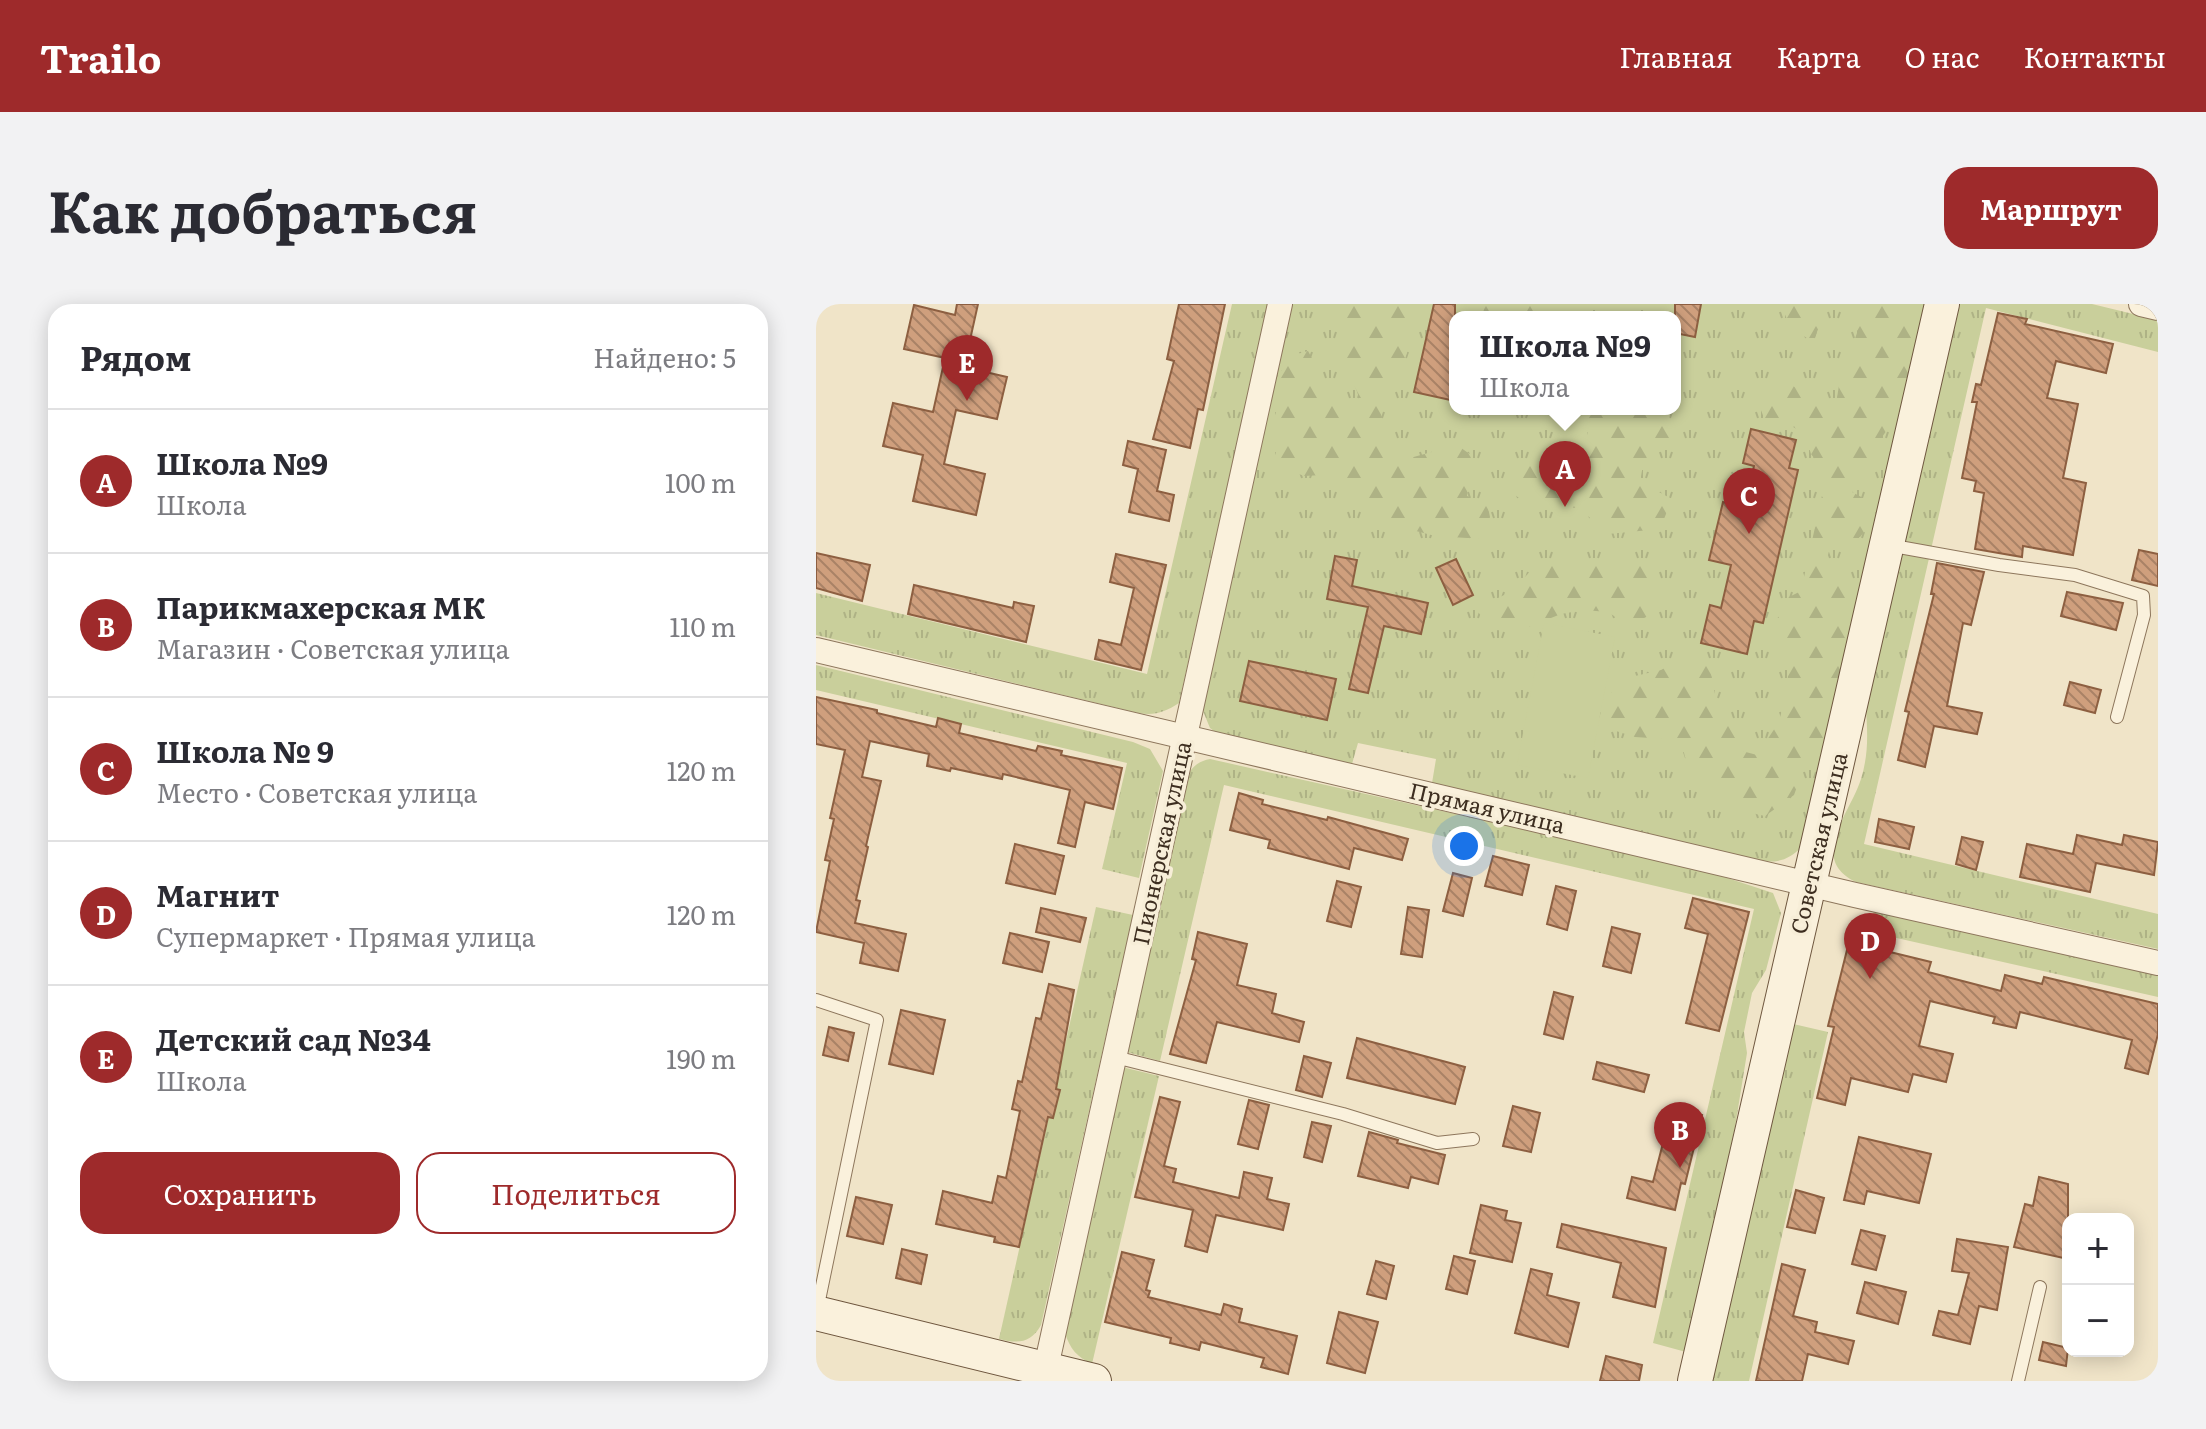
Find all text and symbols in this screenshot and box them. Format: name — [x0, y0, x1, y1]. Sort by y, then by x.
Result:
text: Trailo — [40, 28, 161, 85]
text: Главная — [1619, 35, 1733, 77]
text: Карта — [1777, 35, 1860, 77]
text: О нас — [1904, 35, 1980, 77]
text: Контакты — [2024, 35, 2166, 77]
text: Как добраться — [48, 167, 477, 250]
button: Маршрут — [1944, 167, 2158, 249]
popup — [1449, 311, 1681, 415]
text: Школа №9 — [1479, 322, 1651, 366]
text: Рядом — [80, 331, 192, 381]
pin: E — [941, 335, 993, 401]
text: Найдено: 5 — [593, 337, 736, 376]
text: Школа — [1479, 366, 1569, 405]
text: Школа №9 — [156, 440, 328, 484]
pin: A — [1539, 441, 1591, 507]
text: A — [96, 462, 116, 501]
text: 100 m — [665, 462, 736, 501]
pin: C — [1723, 468, 1775, 534]
text: Школа — [156, 484, 247, 523]
text: Парикмахерская МК — [156, 584, 485, 628]
text: B — [97, 606, 115, 645]
text: 110 m — [669, 606, 736, 645]
text: Магазин · Советская улица — [156, 628, 510, 667]
text: Школа № 9 — [156, 728, 334, 772]
street label: Пионерская улица — [1123, 738, 1198, 948]
street label: Советская улица — [1781, 748, 1855, 937]
text: C — [97, 750, 115, 789]
text: 120 m — [667, 750, 736, 789]
text: Место · Советская улица — [156, 772, 477, 811]
street label: Прямая улица — [1406, 773, 1569, 841]
your location — [1444, 826, 1484, 866]
text: Магнит — [156, 872, 279, 916]
text: D — [96, 894, 116, 933]
text: 120 m — [667, 894, 736, 933]
pin: D — [1844, 913, 1896, 979]
text: Супермаркет · Прямая улица — [156, 916, 535, 955]
text: Детский сад №34 — [156, 1016, 431, 1060]
text: E — [97, 1038, 115, 1077]
text: 190 m — [666, 1038, 736, 1077]
text: Школа — [156, 1060, 247, 1099]
pin: B — [1654, 1102, 1706, 1168]
button: Сохранить — [80, 1152, 400, 1234]
button: Поделиться — [416, 1152, 736, 1234]
map controls — [2062, 1213, 2134, 1357]
button: + — [2062, 1213, 2134, 1285]
button: − — [2062, 1285, 2134, 1357]

